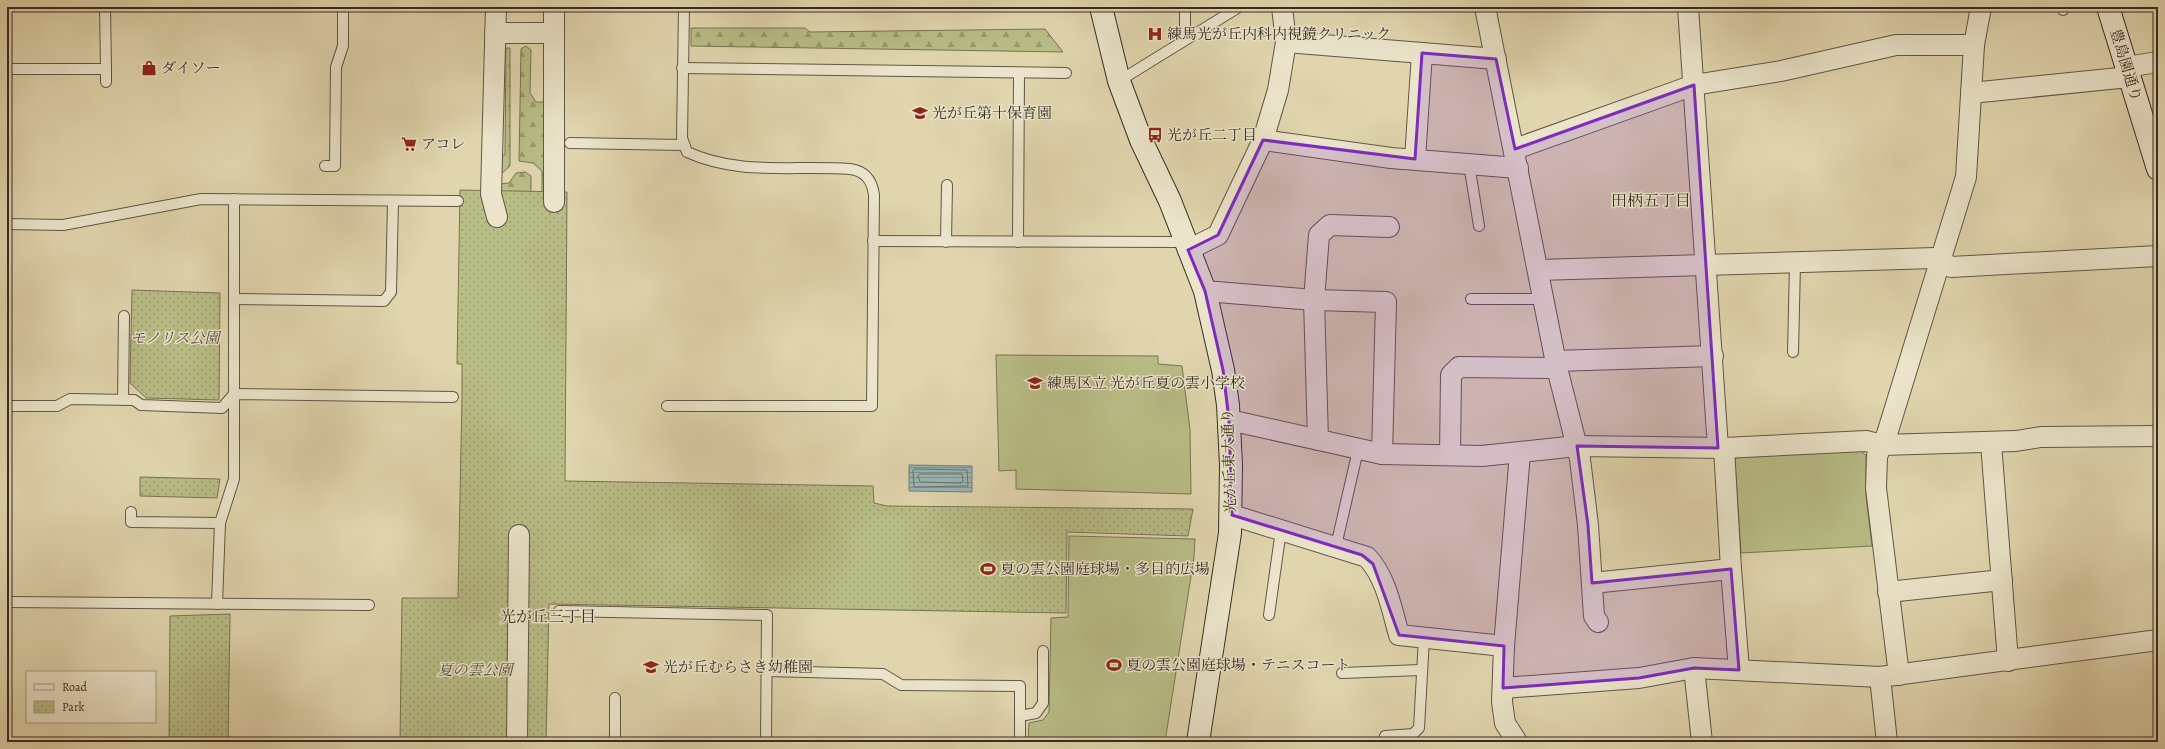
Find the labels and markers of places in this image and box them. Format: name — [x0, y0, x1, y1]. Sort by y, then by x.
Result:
place label: 練馬光が丘内科内視鏡クリニック — [1167, 24, 1391, 44]
hospital icon: 練馬光が丘内科内視鏡クリニック — [1146, 25, 1164, 43]
place label: ダイソー — [161, 58, 221, 78]
shop icon: ダイソー — [140, 59, 158, 77]
place label: 光が丘第十保育園 — [932, 103, 1052, 123]
school or university icon: 光が丘第十保育園 — [911, 104, 929, 122]
place label: 光が丘二丁目 — [1167, 125, 1257, 145]
bus stop icon: 光が丘二丁目 — [1146, 126, 1164, 144]
place label: アコレ — [421, 134, 465, 154]
supermarket icon: アコレ — [400, 135, 418, 153]
place label: 練馬区立 光が丘夏の雲小学校 — [1047, 373, 1245, 393]
school or university icon: 練馬区立 光が丘夏の雲小学校 — [1026, 374, 1044, 392]
place label: 夏の雲公園庭球場・多目的広場 — [1000, 559, 1210, 579]
sports icon: 夏の雲公園庭球場・多目的広場 — [979, 560, 997, 578]
place label: 夏の雲公園庭球場・テニスコート — [1126, 655, 1350, 675]
sports icon: 夏の雲公園庭球場・テニスコート — [1105, 656, 1123, 674]
place label: 光が丘むらさき幼稚園 — [663, 657, 813, 677]
school or university icon: 光が丘むらさき幼稚園 — [642, 658, 660, 676]

